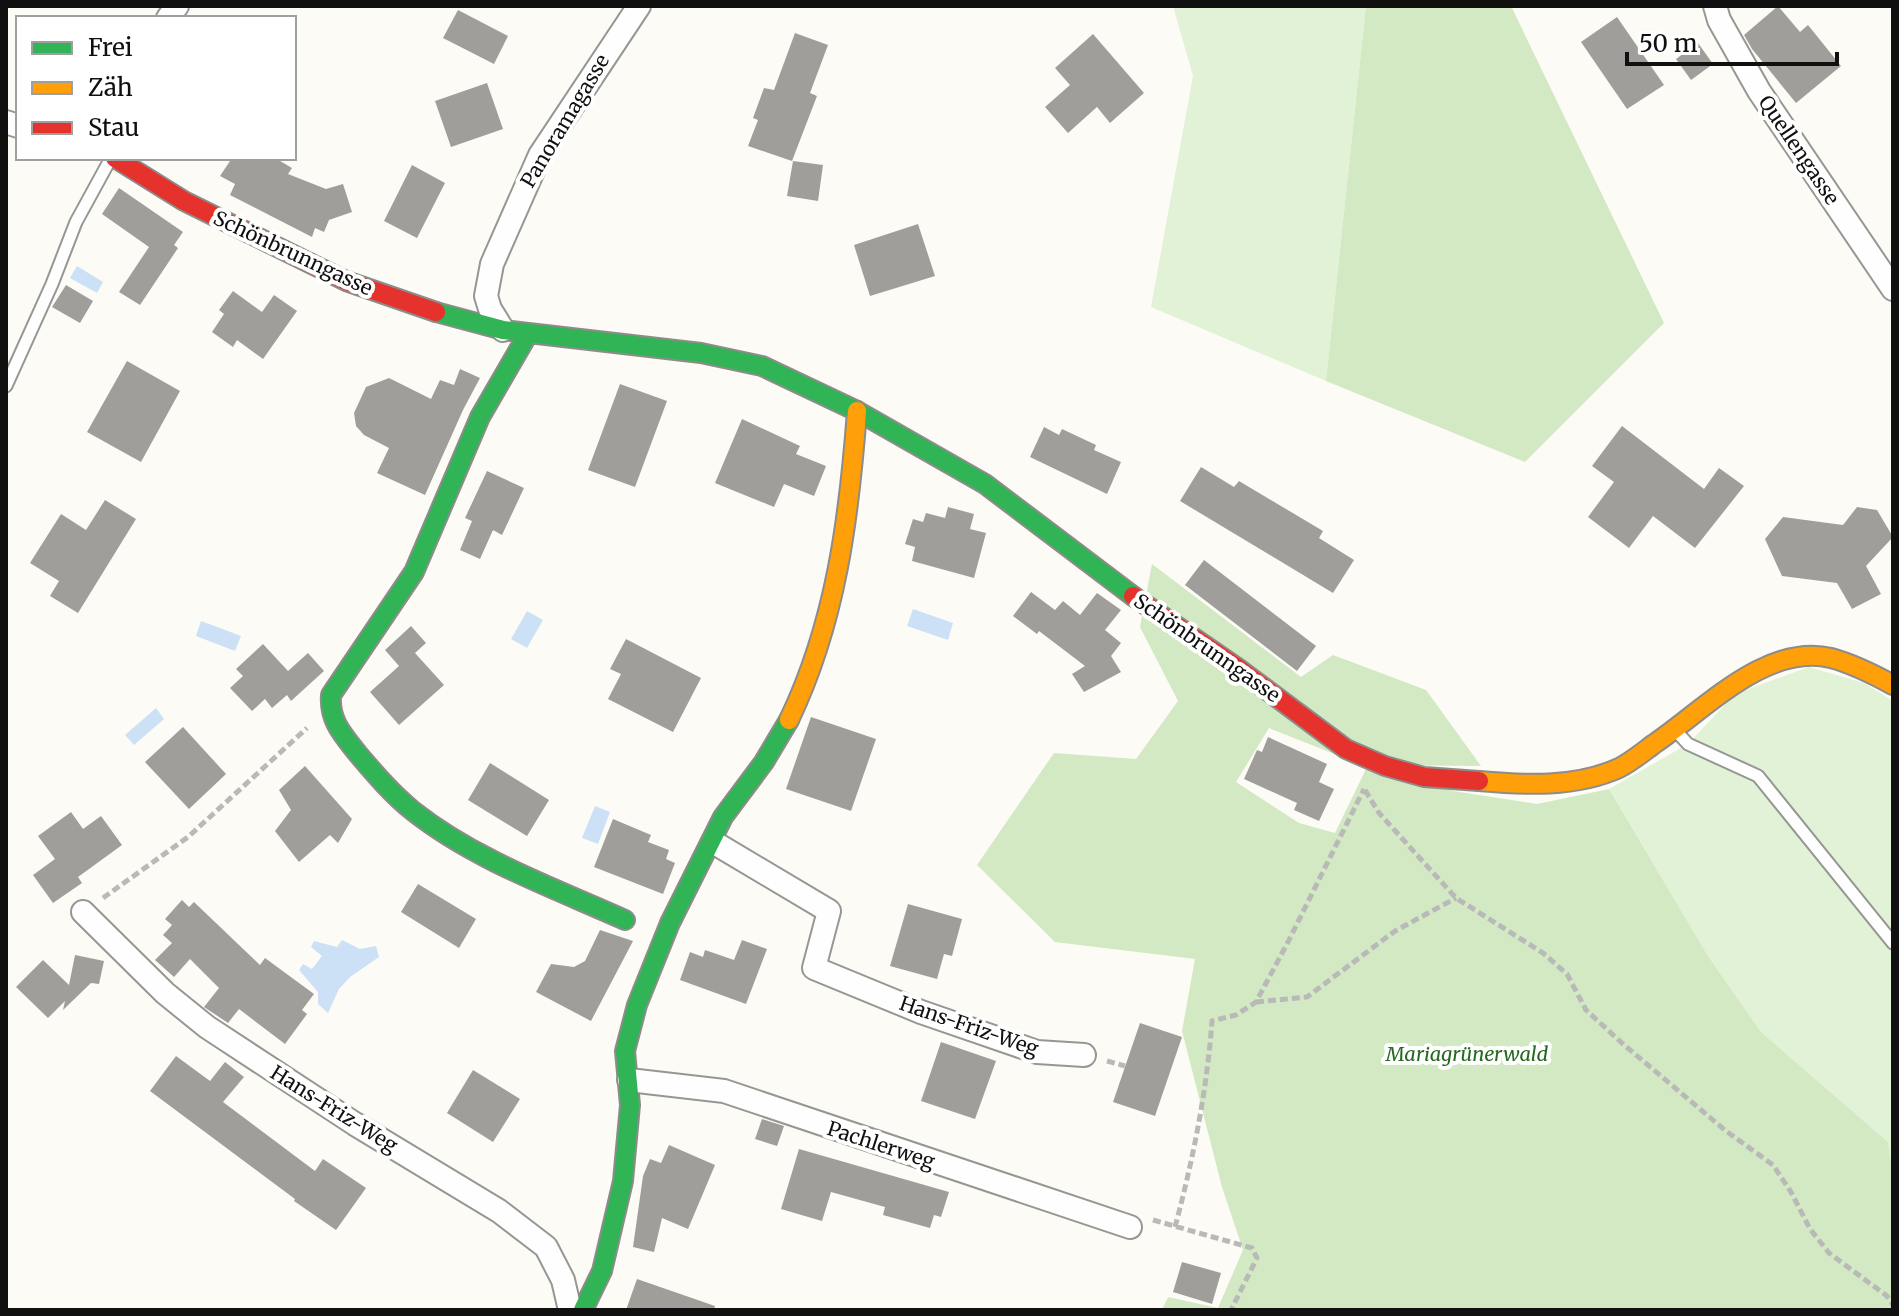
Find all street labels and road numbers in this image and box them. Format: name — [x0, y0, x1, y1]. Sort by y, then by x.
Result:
street label: Panoramagasse — [515, 50, 614, 192]
street label: Quellengasse — [1754, 90, 1845, 209]
street label: Schönbrunngasse — [210, 205, 377, 300]
street label: Schönbrunngasse — [1129, 588, 1285, 707]
street label: Hans-Friz-Weg — [896, 990, 1042, 1061]
street label: Hans-Friz-Weg — [266, 1059, 403, 1158]
street label: Pachlerweg — [824, 1115, 938, 1174]

